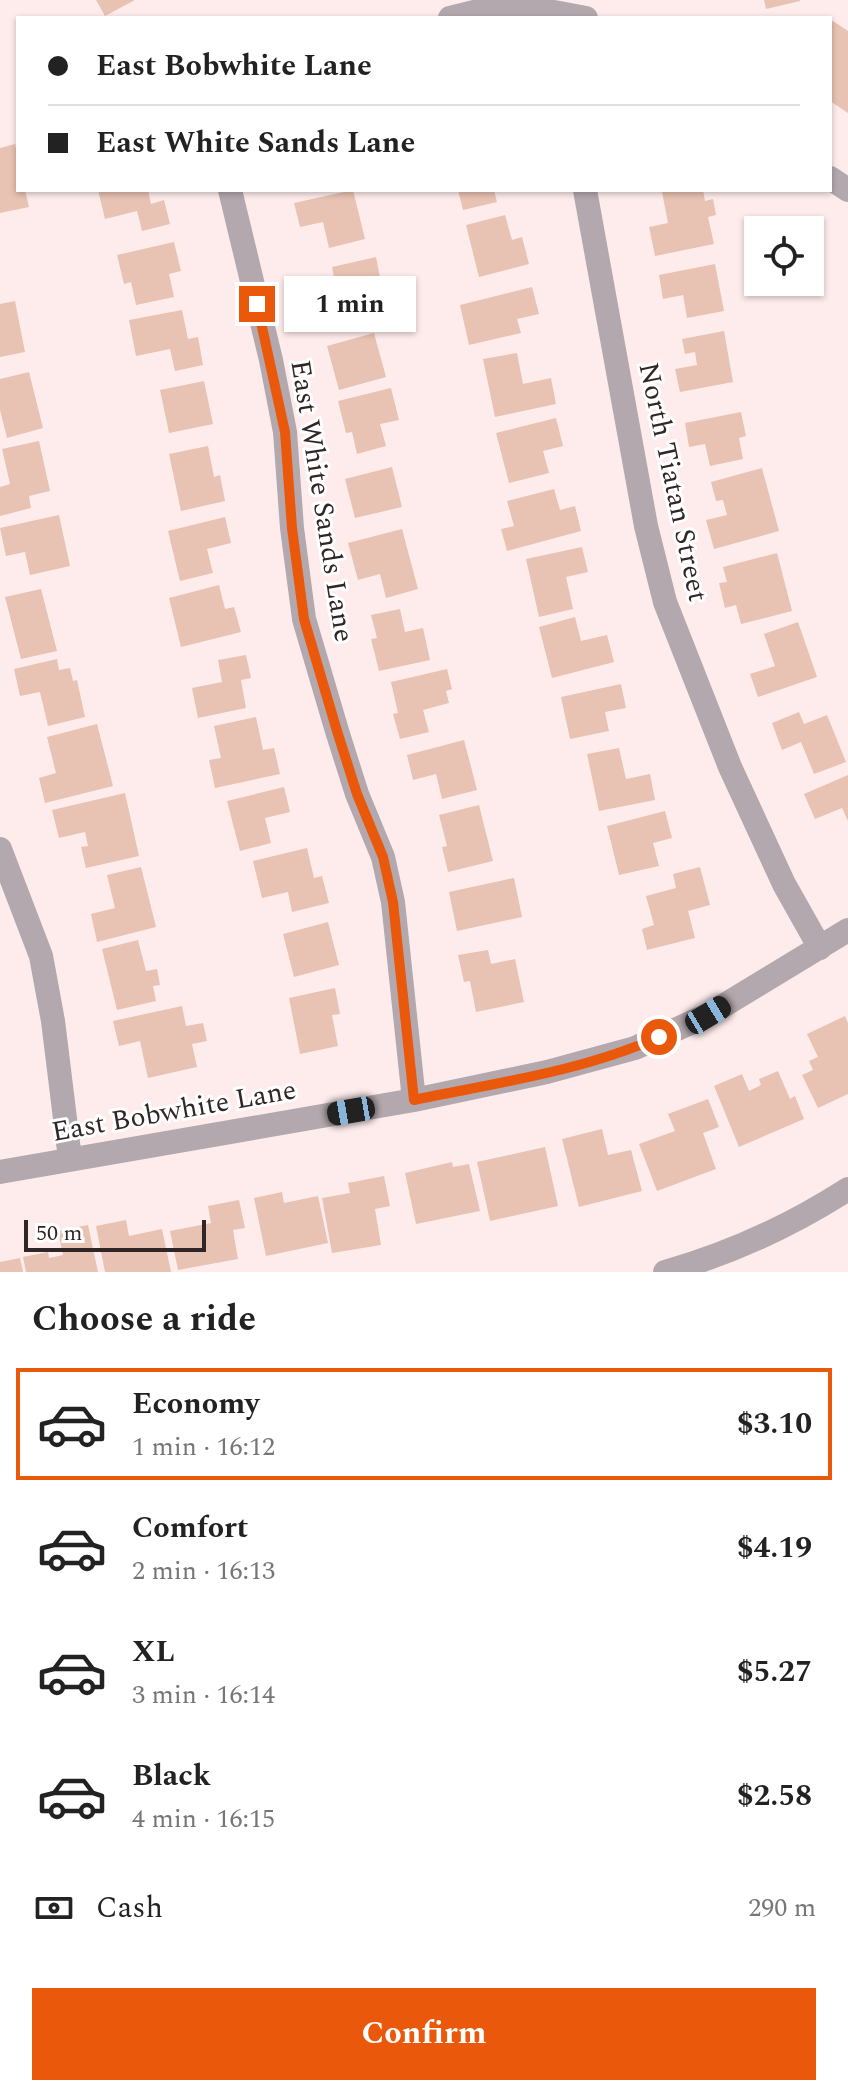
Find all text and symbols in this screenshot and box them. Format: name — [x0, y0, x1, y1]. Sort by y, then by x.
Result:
text: East Bobwhite Lane — [96, 43, 372, 89]
text: East White Sands Lane — [96, 120, 415, 166]
map controls — [744, 216, 824, 296]
button: locate — [744, 216, 824, 296]
callout: 1 min — [285, 276, 417, 332]
text: 1 min — [315, 284, 385, 324]
route end — [239, 286, 275, 322]
street label: East White Sands Lane — [278, 357, 366, 645]
street label: North Tiatan Street — [627, 358, 719, 606]
car — [681, 992, 735, 1038]
route start — [641, 1019, 677, 1055]
street label: East Bobwhite Lane — [48, 1068, 300, 1154]
car — [325, 1095, 377, 1127]
scale bar — [24, 1216, 206, 1252]
text: 50 m — [36, 1217, 82, 1250]
text: Choose a ride — [32, 1292, 256, 1347]
text: Economy — [132, 1381, 259, 1427]
icon: car — [36, 1388, 108, 1460]
text: $3.10 — [737, 1401, 812, 1447]
text: 1 min · 16:12 — [132, 1427, 275, 1467]
text: Comfort — [132, 1505, 248, 1551]
icon: car — [36, 1512, 108, 1584]
text: $4.19 — [737, 1525, 812, 1571]
text: 2 min · 16:13 — [132, 1551, 275, 1591]
text: XL — [132, 1629, 175, 1675]
icon: car — [36, 1636, 108, 1708]
text: $5.27 — [737, 1649, 812, 1695]
text: 3 min · 16:14 — [132, 1675, 275, 1715]
text: Black — [132, 1753, 211, 1799]
icon: car — [36, 1760, 108, 1832]
text: $2.58 — [737, 1773, 812, 1819]
text: 4 min · 16:15 — [132, 1799, 275, 1839]
text: Cash — [96, 1885, 163, 1931]
icon: cash — [32, 1886, 76, 1930]
text: 290 m — [748, 1888, 816, 1928]
button: Confirm — [32, 1988, 816, 2080]

